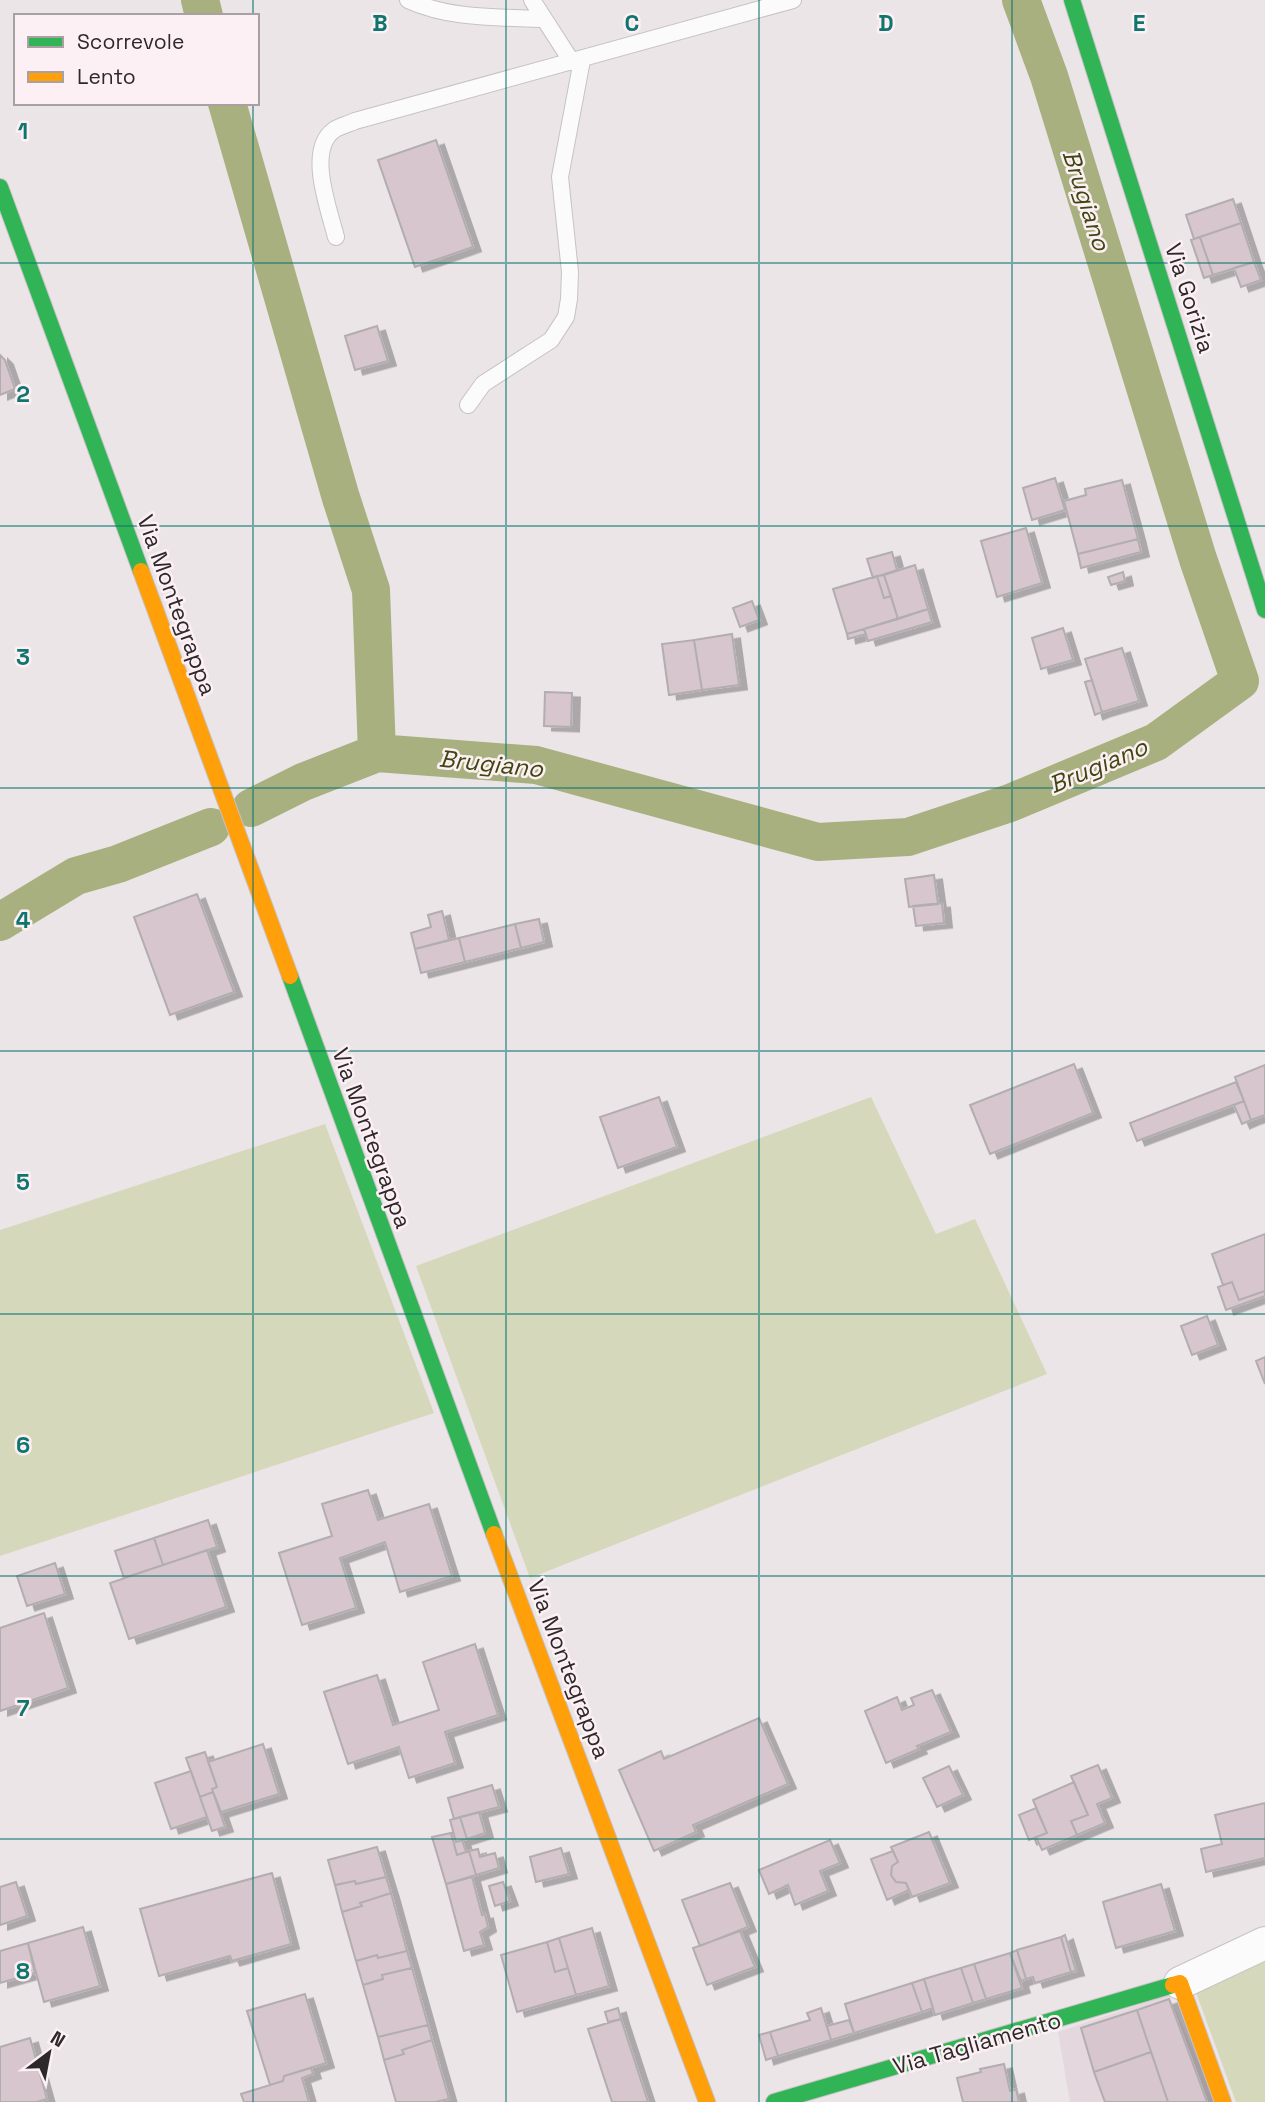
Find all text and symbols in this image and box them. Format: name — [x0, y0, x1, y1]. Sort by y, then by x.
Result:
text: B — [372, 8, 388, 38]
text: C — [625, 8, 639, 38]
text: D — [878, 8, 894, 38]
text: E — [1133, 8, 1145, 38]
legend — [14, 14, 259, 105]
text: Scorrevole — [77, 28, 184, 55]
text: Lento — [77, 63, 136, 90]
text: 1 — [18, 116, 28, 146]
water label: Brugiano — [1056, 145, 1118, 255]
street label: Via Gorizia — [1158, 239, 1222, 357]
text: 2 — [16, 379, 30, 409]
street label: Via Montegrappa — [130, 511, 224, 699]
text: 3 — [16, 642, 30, 672]
water label: Brugiano — [1044, 730, 1153, 800]
water label: Brugiano — [438, 743, 546, 784]
text: 4 — [16, 905, 31, 935]
street label: Via Montegrappa — [325, 1044, 419, 1232]
text: 5 — [16, 1167, 30, 1197]
text: 6 — [16, 1430, 30, 1460]
street label: Via Montegrappa — [521, 1575, 617, 1763]
text: 7 — [17, 1693, 30, 1723]
text: 8 — [16, 1956, 30, 1986]
street label: Via Tagliamento — [889, 2005, 1065, 2081]
north arrow — [14, 2018, 84, 2088]
text: N — [46, 2025, 70, 2053]

